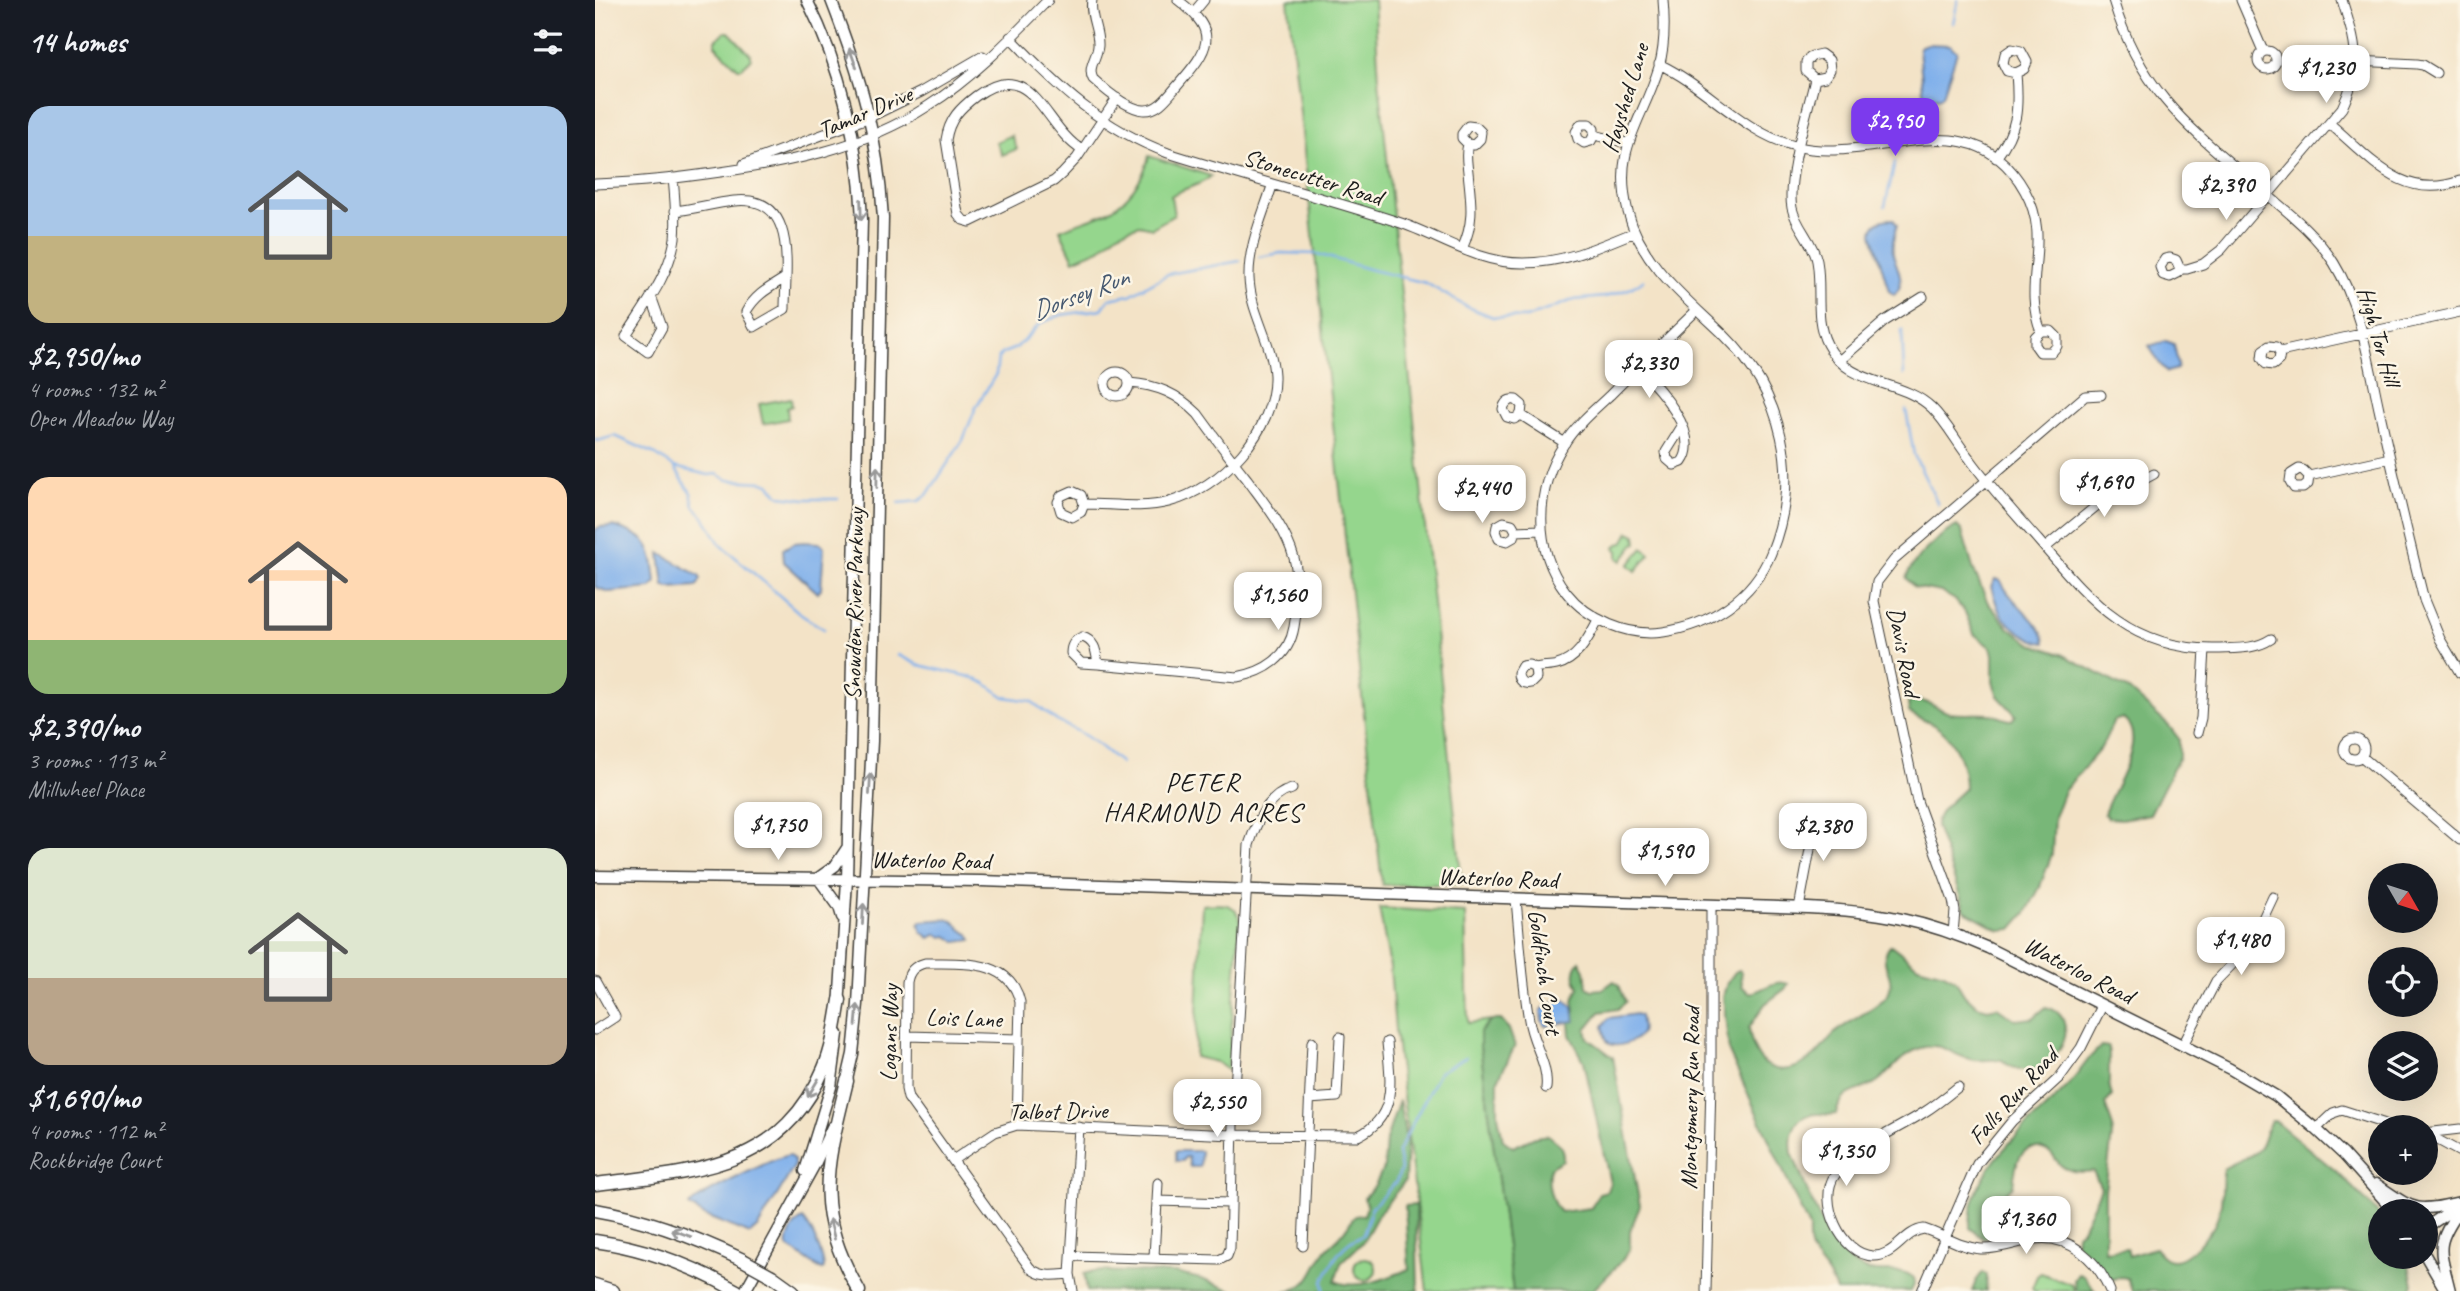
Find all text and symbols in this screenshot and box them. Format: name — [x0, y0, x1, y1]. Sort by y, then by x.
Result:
text: 14 homes — [28, 23, 126, 61]
icon: filters — [529, 23, 567, 61]
street label: Hayshed Lane — [1594, 38, 1656, 156]
pin: $1,230 — [2269, 46, 2383, 105]
one-way arrow — [846, 47, 858, 69]
text: $1,230 — [2298, 53, 2354, 82]
street label: Tamar Drive — [813, 78, 919, 145]
pin: $2,950 — [1838, 99, 1952, 158]
text: $2,950 — [1867, 106, 1923, 135]
street label: Stonecutter Road — [1240, 142, 1389, 213]
icon: home — [235, 152, 361, 278]
pin: $2,390 — [2169, 162, 2283, 222]
text: $2,390 — [2198, 170, 2254, 199]
one-way arrow — [855, 198, 868, 221]
water label: Dorsey Run — [1027, 260, 1135, 328]
street label: High Tor Hill — [2351, 283, 2409, 393]
text: $2,950/mo — [28, 337, 139, 375]
pin: $2,330 — [1592, 340, 1706, 400]
text: $2,330 — [1621, 348, 1677, 377]
text: 4 rooms · 132 m² — [28, 375, 163, 404]
text: Open Meadow Way — [28, 404, 173, 433]
pin: $1,690 — [2047, 460, 2161, 519]
one-way arrow — [871, 466, 884, 489]
pin: $2,440 — [1425, 466, 1539, 525]
text: $1,690 — [2076, 467, 2132, 496]
text: $2,440 — [1454, 473, 1510, 502]
street label: Snowden River Parkway — [837, 506, 871, 700]
icon: home — [235, 523, 361, 649]
pin: $1,560 — [1221, 572, 1335, 632]
text: $1,560 — [1250, 580, 1306, 609]
street label: Davis Road — [1881, 605, 1928, 703]
text: $2,390/mo — [28, 708, 140, 746]
text: 3 rooms · 113 m² — [28, 746, 163, 775]
district label: PETER HARMOND ACRES — [1103, 766, 1306, 829]
one-way arrow — [863, 772, 876, 795]
text: Millwheel Place — [28, 775, 144, 804]
pin: $1,750 — [721, 802, 835, 862]
pin: $2,380 — [1766, 804, 1880, 863]
text: $1,750 — [750, 810, 806, 839]
text: $2,380 — [1795, 811, 1851, 840]
pin: $1,590 — [1608, 828, 1722, 888]
text: $1,590 — [1637, 836, 1693, 865]
street label: Waterloo Road — [871, 844, 994, 876]
street label: Waterloo Road — [1438, 861, 1562, 895]
north arrow — [2368, 863, 2438, 933]
map controls — [2368, 863, 2438, 1269]
icon: home — [235, 894, 361, 1020]
one-way arrow — [857, 903, 870, 926]
street label: Goldfinch Court — [1521, 908, 1569, 1038]
pin: $1,480 — [2184, 918, 2298, 977]
text: $1,480 — [2213, 925, 2269, 954]
street label: Waterloo Road — [2019, 930, 2142, 1012]
button: locate — [2368, 947, 2438, 1017]
street label: Logans Way — [873, 982, 905, 1082]
street label: Lois Lane — [926, 1002, 1005, 1034]
street label: Montgomery Run Road — [1673, 1003, 1707, 1190]
one-way arrow — [851, 1004, 864, 1027]
button: layers — [2368, 1031, 2438, 1101]
street label: Falls Run Road — [1962, 1039, 2067, 1151]
one-way arrow — [806, 1078, 820, 1098]
text: $1,690/mo — [28, 1079, 140, 1117]
pin: $2,550 — [1160, 1080, 1274, 1139]
text: $2,550 — [1189, 1087, 1245, 1116]
street label: Talbot Drive — [1008, 1095, 1110, 1127]
button: + — [2368, 1115, 2438, 1185]
text: 4 rooms · 112 m² — [28, 1117, 163, 1146]
pin: $1,350 — [1789, 1128, 1903, 1188]
text: $1,350 — [1818, 1136, 1874, 1165]
text: Rockbridge Court — [28, 1146, 161, 1175]
pin: $1,360 — [1969, 1196, 2083, 1256]
button: − — [2368, 1199, 2438, 1269]
text: $1,360 — [1998, 1204, 2054, 1233]
one-way arrow — [825, 1218, 838, 1241]
one-way arrow — [670, 1225, 692, 1238]

